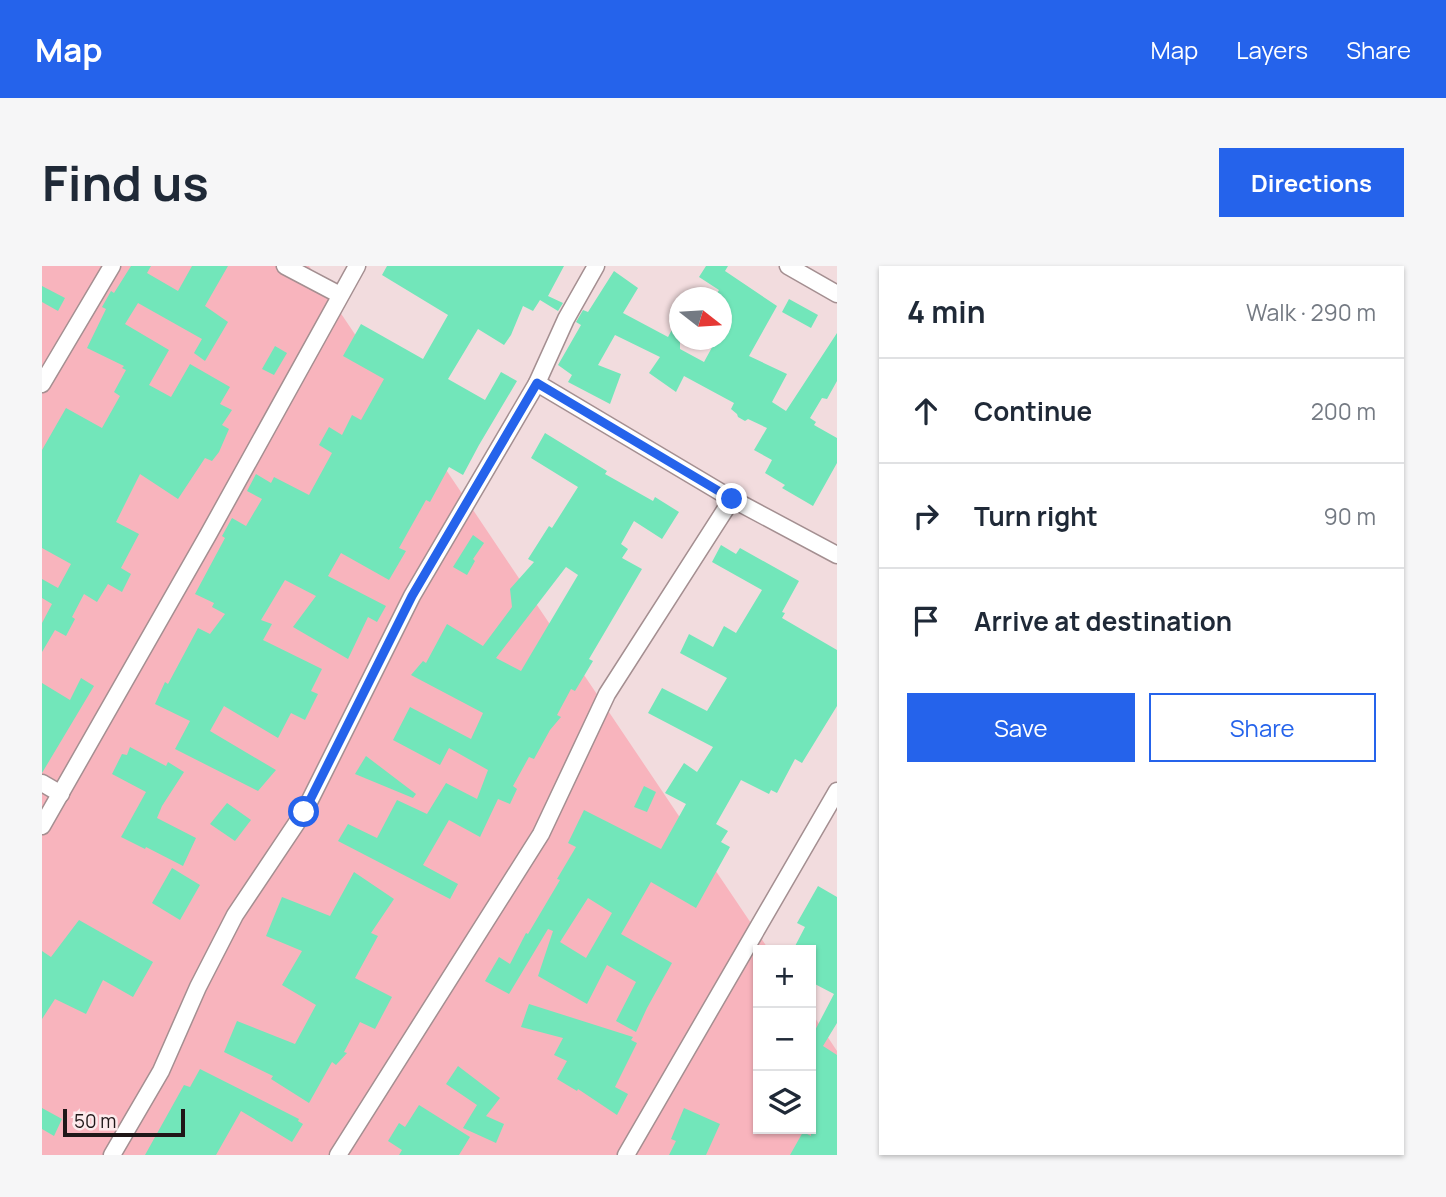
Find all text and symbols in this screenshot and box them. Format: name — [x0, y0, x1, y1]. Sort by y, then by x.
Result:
text: Map — [35, 27, 103, 72]
text: Map — [1151, 33, 1198, 66]
text: Layers — [1236, 33, 1308, 66]
text: Share — [1346, 33, 1411, 66]
button: Directions — [1219, 148, 1404, 217]
text: Find us — [42, 149, 209, 216]
north arrow — [669, 287, 732, 350]
text: 4 min — [907, 291, 985, 332]
text: Walk · 290 m — [1246, 296, 1376, 328]
icon: ahead — [907, 392, 945, 430]
text: Continue — [974, 393, 1092, 429]
text: 200 m — [1311, 395, 1376, 427]
route end — [716, 483, 747, 514]
icon: right — [907, 497, 945, 535]
text: Turn right — [974, 498, 1098, 534]
text: 90 m — [1324, 500, 1376, 532]
icon: arrive — [907, 602, 945, 640]
text: Arrive at destination — [974, 603, 1232, 639]
button: Save — [907, 693, 1135, 762]
button: Share — [1149, 693, 1376, 762]
route start — [288, 796, 319, 827]
map controls — [753, 945, 816, 1134]
button: + — [753, 945, 816, 1008]
button: − — [753, 1008, 816, 1071]
button: layers — [753, 1071, 816, 1134]
scale bar — [63, 1106, 186, 1138]
text: 50 m — [74, 1108, 116, 1134]

